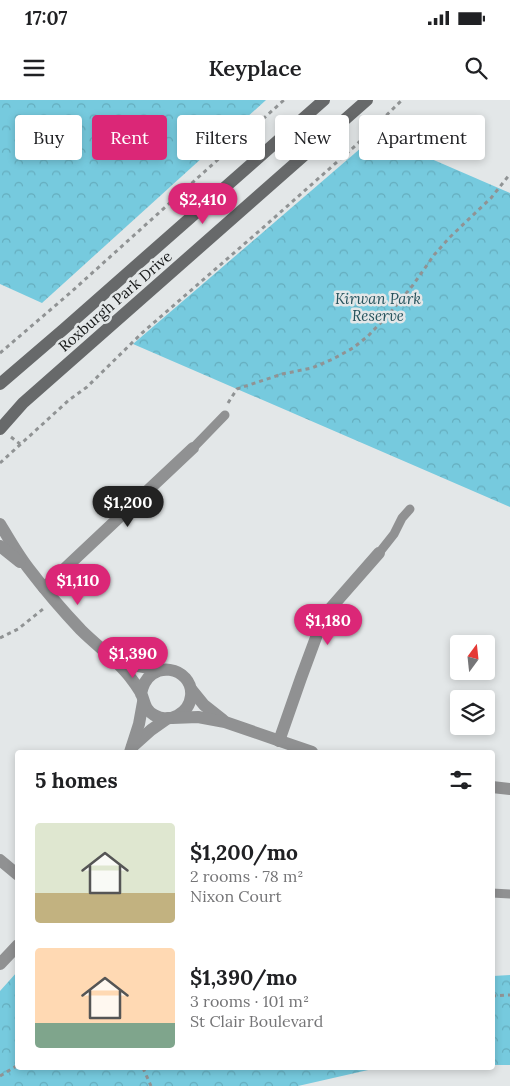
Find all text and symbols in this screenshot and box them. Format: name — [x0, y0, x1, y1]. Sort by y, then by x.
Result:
text: 17:07 — [25, 6, 67, 30]
icon: menu — [20, 54, 48, 82]
text: Keyplace — [208, 54, 302, 82]
icon: search — [462, 54, 490, 82]
chip: Buy — [15, 115, 82, 160]
chip: Rent — [92, 115, 167, 160]
chip: Filters — [177, 115, 265, 160]
chip: New — [275, 115, 349, 160]
chip: Apartment — [359, 115, 485, 160]
pin: $2,410 — [162, 182, 244, 225]
text: $2,410 — [179, 189, 227, 209]
street label: Roxburgh Park Drive — [54, 246, 176, 356]
park label: Kirwan Park Reserve — [335, 289, 421, 325]
pin: $1,200 — [87, 486, 169, 528]
text: $1,200 — [104, 492, 152, 512]
pin: $1,110 — [37, 564, 119, 606]
text: $1,110 — [56, 570, 100, 590]
pin: $1,180 — [287, 604, 369, 646]
text: $1,180 — [305, 610, 351, 630]
north arrow — [450, 635, 495, 680]
map controls — [450, 635, 495, 735]
pin: $1,390 — [92, 636, 174, 679]
text: $1,390 — [109, 643, 157, 663]
button: layers — [450, 690, 495, 735]
icon: filters — [447, 766, 475, 794]
text: 5 homes — [35, 767, 118, 794]
text: $1,200/mo — [190, 839, 298, 866]
icon: home — [75, 843, 135, 903]
text: 2 rooms · 78 m² — [190, 866, 304, 886]
text: Nixon Court — [190, 886, 282, 906]
text: $1,390/mo — [190, 964, 297, 991]
icon: home — [75, 968, 135, 1028]
text: 3 rooms · 101 m² — [190, 991, 309, 1011]
text: St Clair Boulevard — [190, 1011, 323, 1031]

